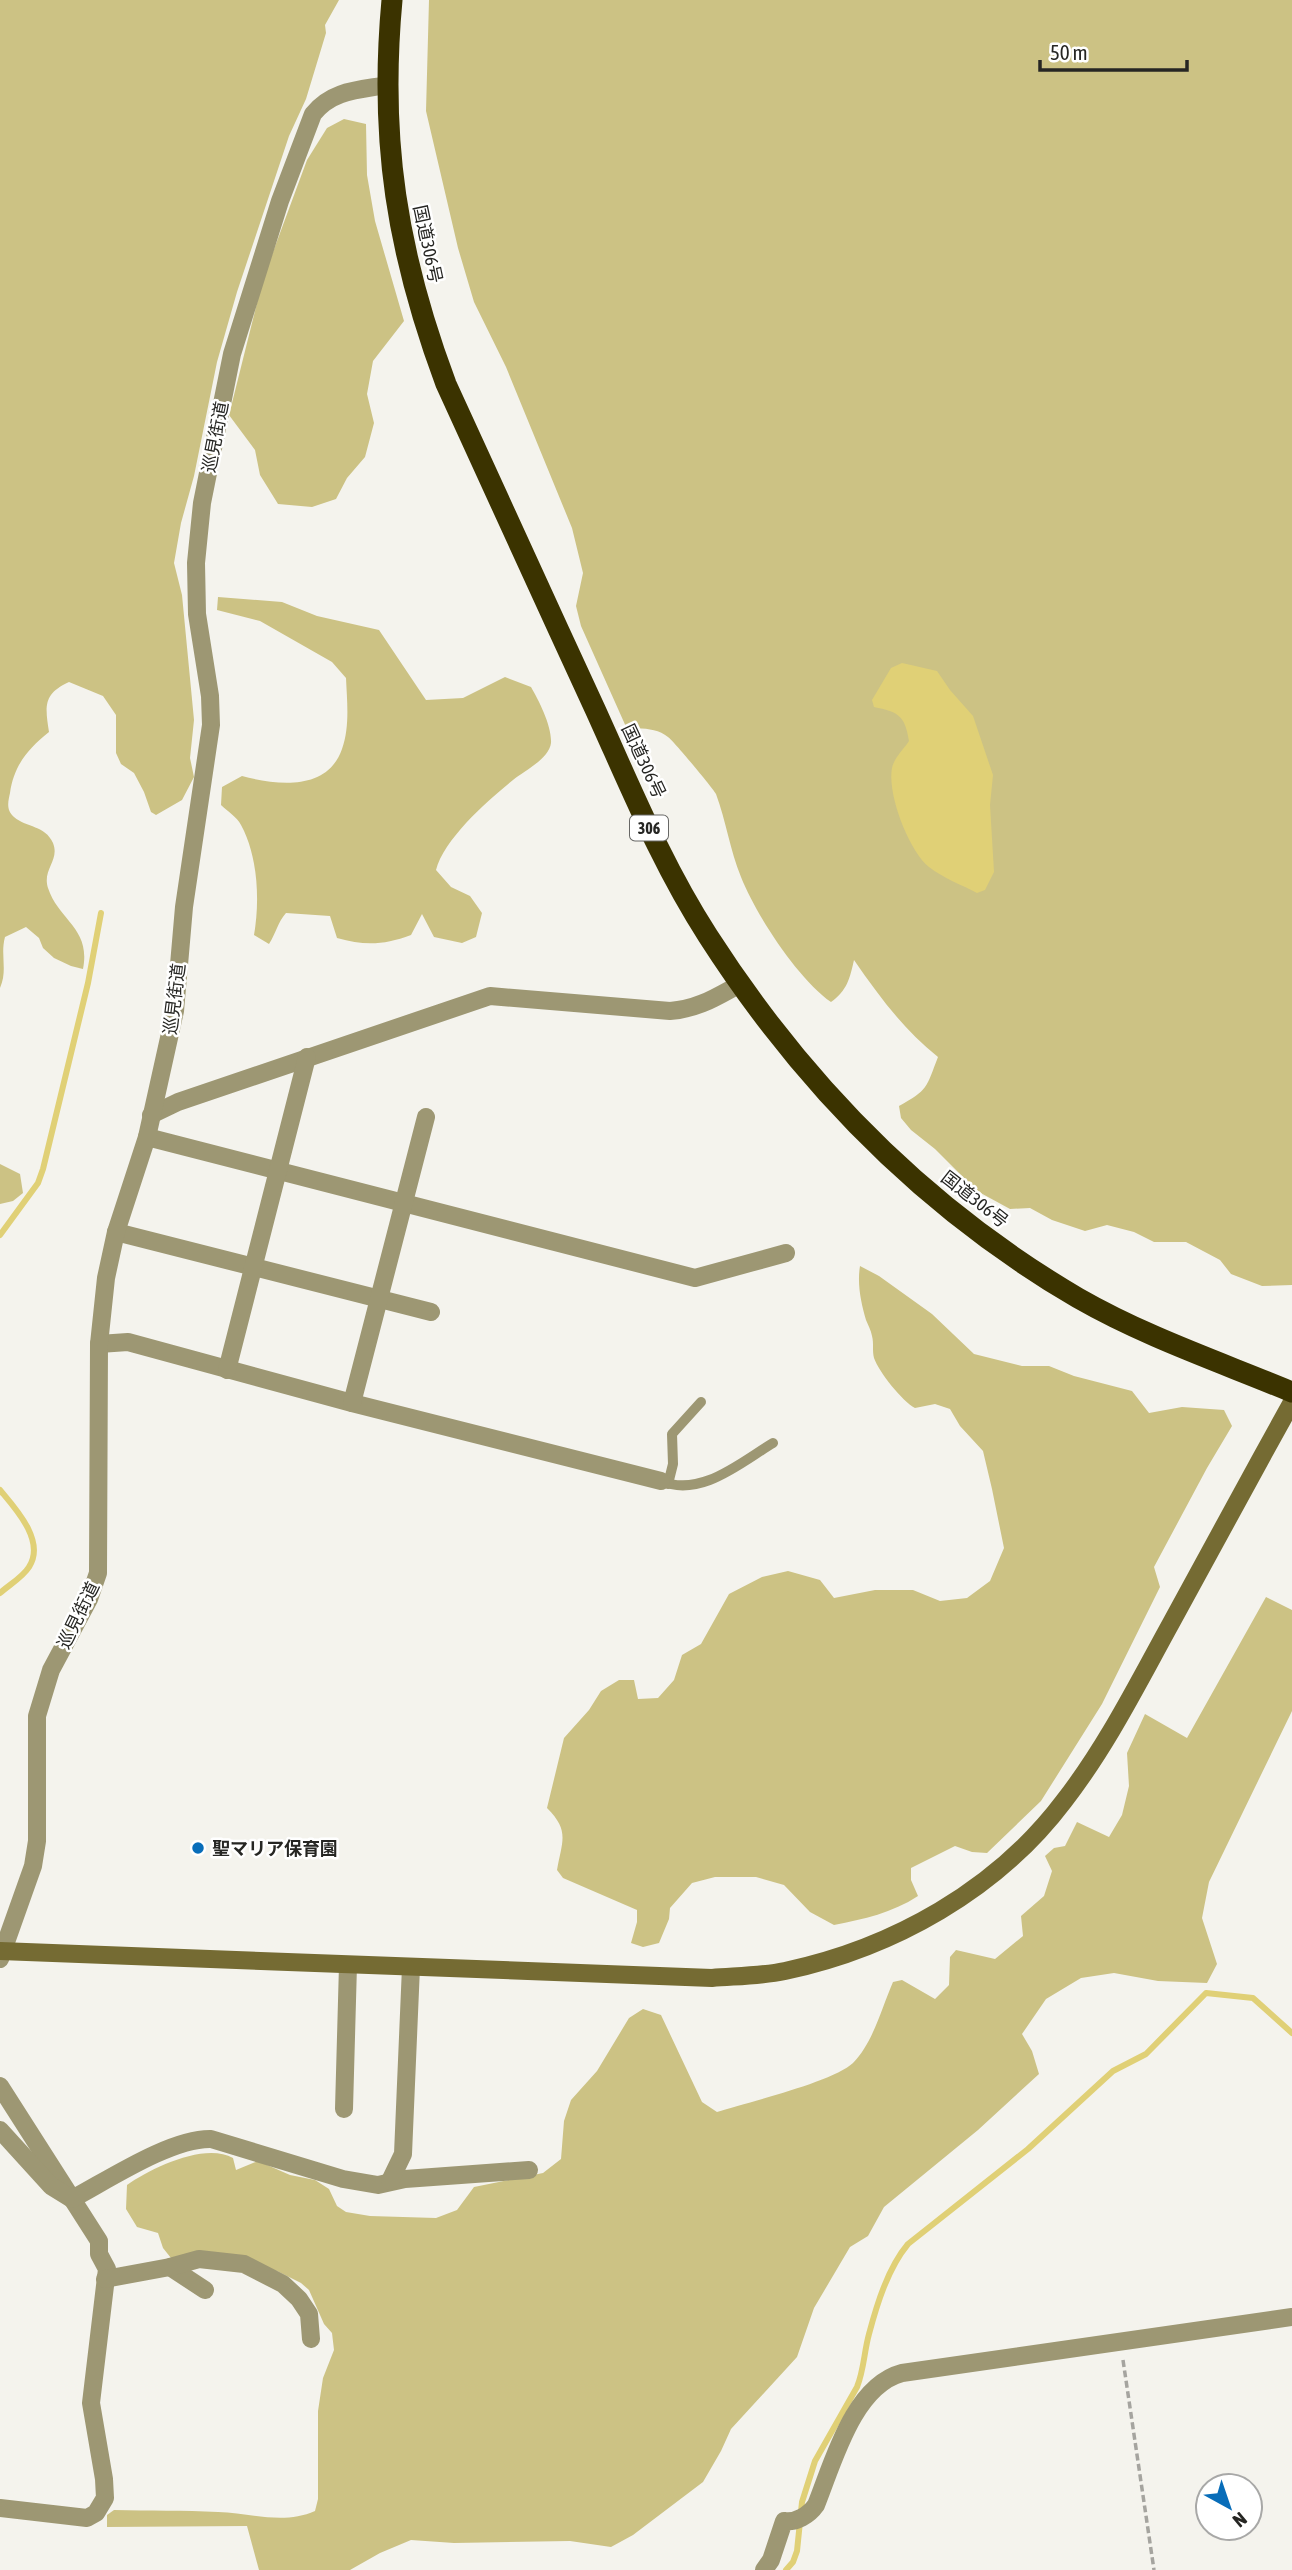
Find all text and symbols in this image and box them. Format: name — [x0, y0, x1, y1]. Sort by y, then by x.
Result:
scale bar — [1040, 28, 1187, 72]
text: 50 m — [1050, 40, 1088, 64]
street label: 国道306号 — [409, 203, 447, 285]
street label: 巡見街道 — [198, 400, 232, 474]
street label: 国道306号 — [618, 721, 670, 801]
road number: 306 — [630, 816, 668, 841]
street label: 巡見街道 — [159, 962, 189, 1036]
street label: 国道306号 — [937, 1166, 1013, 1232]
street label: 巡見街道 — [53, 1578, 103, 1652]
place label: 聖マリア保育園 — [212, 1838, 338, 1859]
marker: 聖マリア保育園 — [190, 1840, 206, 1856]
north arrow — [1194, 2472, 1264, 2542]
text: N — [1229, 2508, 1251, 2532]

